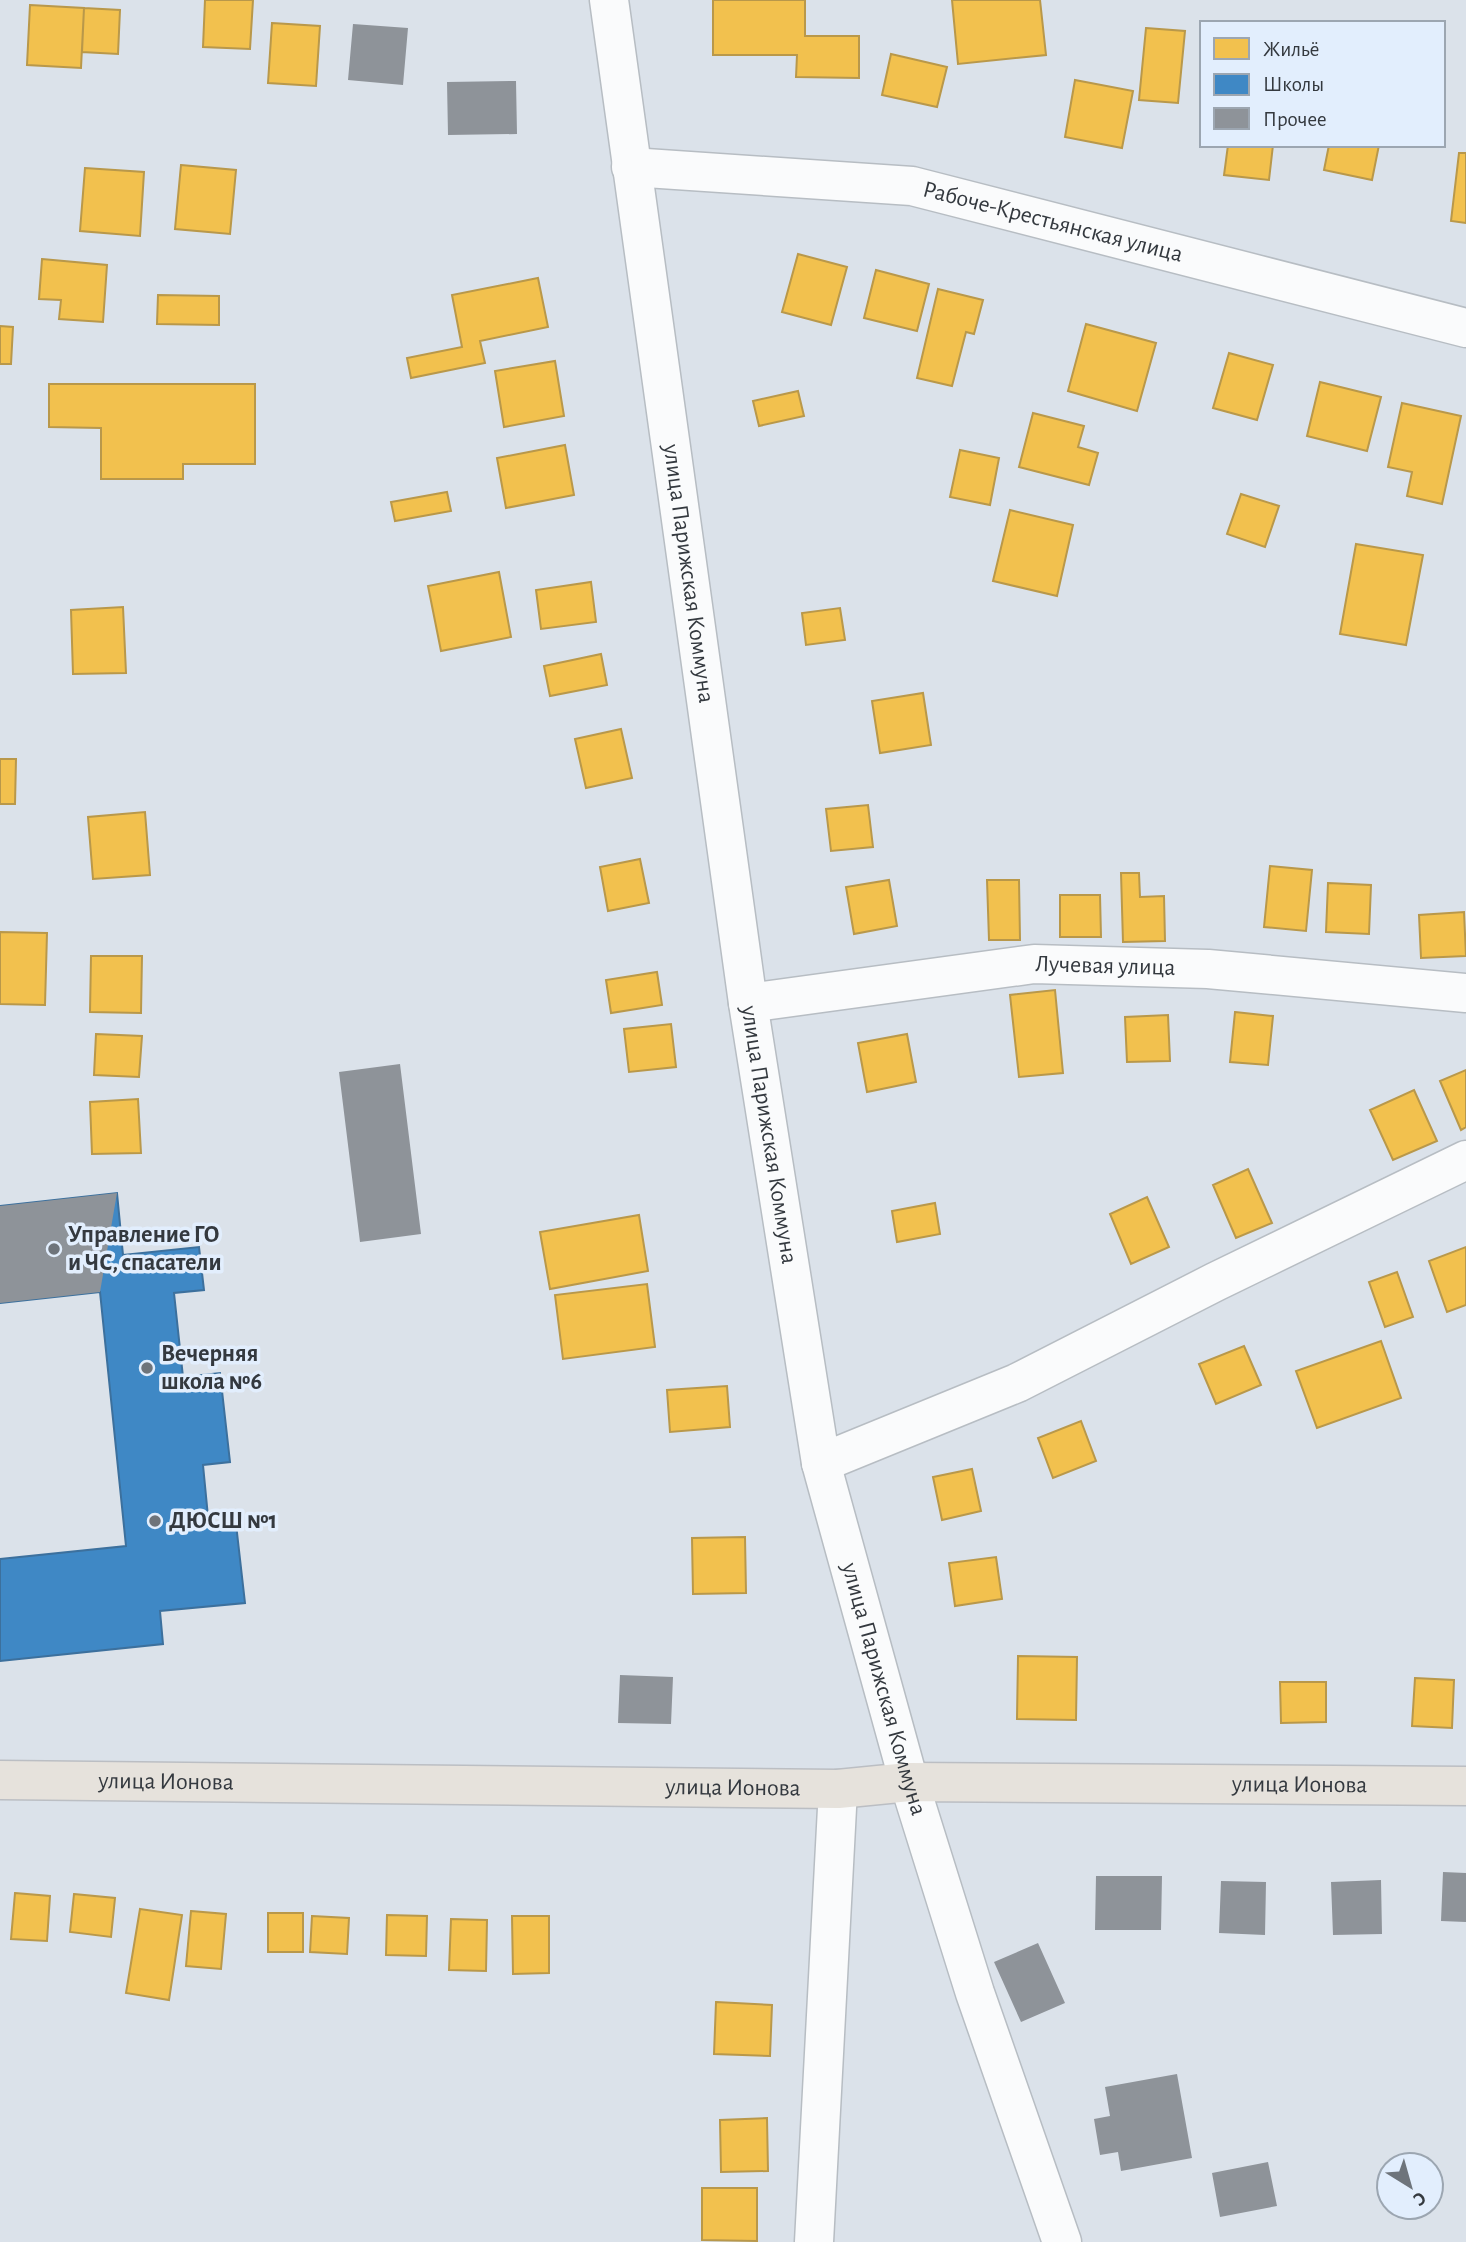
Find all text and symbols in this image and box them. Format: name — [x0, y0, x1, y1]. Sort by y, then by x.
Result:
legend — [1200, 21, 1445, 147]
text: Жильё — [1263, 39, 1319, 60]
text: Школы — [1263, 74, 1324, 95]
text: Прочее — [1263, 109, 1327, 130]
street label: Рабоче-Крестьянская улица — [920, 177, 1185, 267]
street label: улица Парижская Коммуна — [659, 442, 718, 705]
street label: Лучевая улица — [1035, 952, 1176, 980]
street label: улица Парижская Коммуна — [736, 1003, 801, 1266]
place label: Управление ГО и ЧС, спасатели — [68, 1223, 222, 1275]
marker: Управление ГО и ЧС, спасатели — [46, 1241, 62, 1257]
place label: Вечерняя школа №6 — [161, 1342, 262, 1394]
marker: Вечерняя школа №6 — [139, 1360, 155, 1376]
place label: ДЮСШ №1 — [169, 1509, 277, 1533]
marker: ДЮСШ №1 — [147, 1513, 163, 1529]
street label: улица Парижская Коммуна — [837, 1559, 931, 1818]
street label: улица Ионова — [97, 1769, 234, 1795]
street label: улица Ионова — [1231, 1772, 1367, 1797]
street label: улица Ионова — [664, 1775, 801, 1801]
north arrow — [1375, 2151, 1445, 2221]
text: С — [1409, 2188, 1429, 2209]

